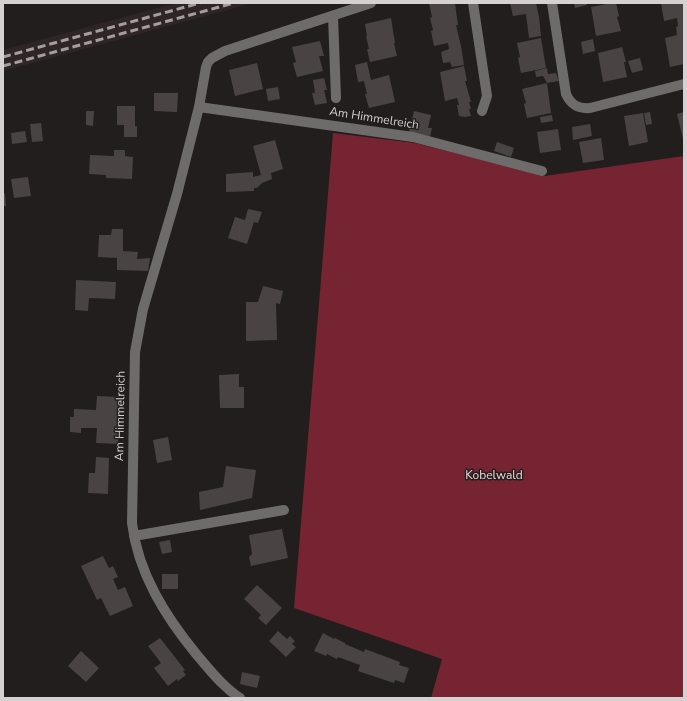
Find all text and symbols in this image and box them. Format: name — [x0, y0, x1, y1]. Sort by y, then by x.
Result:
street label: Am Himmelreich — [328, 105, 420, 133]
street label: Am Himmelreich — [113, 371, 129, 461]
park label: Kobelwald — [465, 469, 523, 483]

